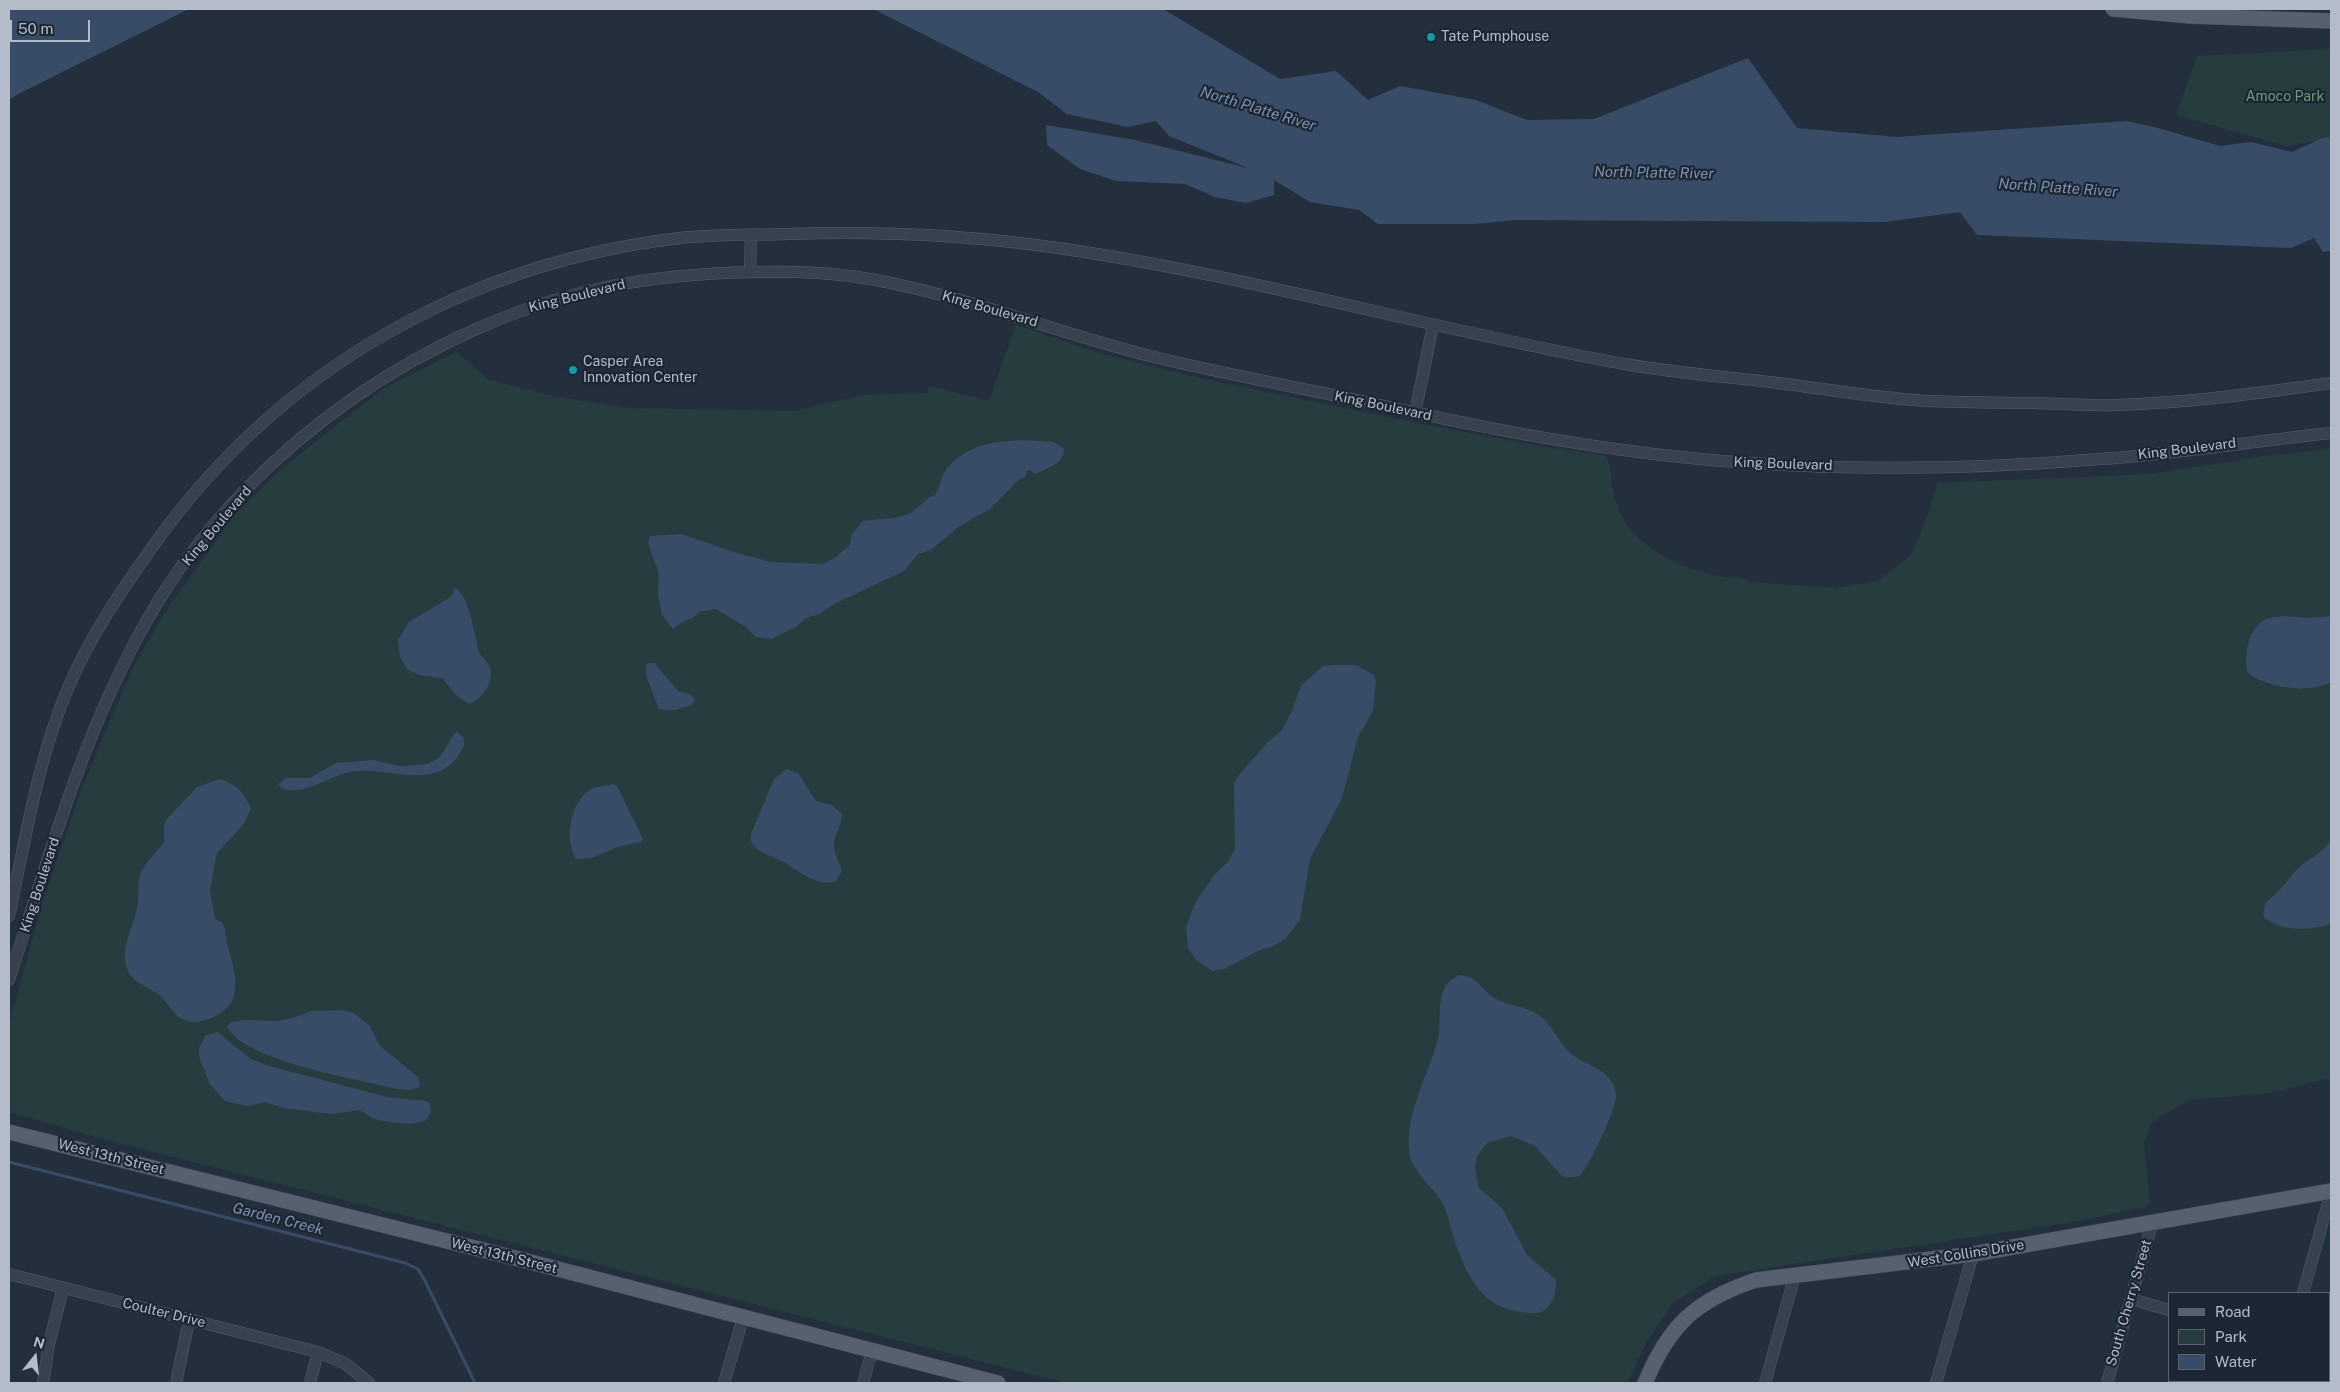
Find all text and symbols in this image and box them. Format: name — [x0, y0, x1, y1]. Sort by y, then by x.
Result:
scale bar — [12, 10, 92, 42]
text: 50 m — [18, 20, 53, 37]
place label: Tate Pumphouse — [1441, 29, 1549, 45]
marker: Tate Pumphouse — [1425, 31, 1437, 43]
water label: North Platte River — [1198, 83, 1318, 135]
park label: Amoco Park — [2246, 89, 2324, 105]
water label: North Platte River — [1594, 163, 1714, 183]
water label: North Platte River — [1998, 175, 2118, 201]
street label: King Boulevard — [527, 276, 627, 316]
street label: King Boulevard — [940, 287, 1040, 331]
place label: Casper Area Innovation Center — [583, 354, 698, 387]
marker: Casper Area Innovation Center — [567, 364, 579, 376]
street label: King Boulevard — [1333, 388, 1433, 424]
street label: King Boulevard — [2137, 435, 2237, 463]
street label: King Boulevard — [1733, 454, 1833, 474]
street label: King Boulevard — [179, 483, 255, 569]
street label: King Boulevard — [17, 835, 63, 935]
street label: West 13th Street — [56, 1136, 166, 1178]
water label: Garden Creek — [231, 1199, 325, 1239]
street label: West 13th Street — [449, 1235, 559, 1277]
street label: West Collins Drive — [1907, 1237, 2025, 1271]
street label: South Cherry Street — [2103, 1238, 2155, 1368]
legend — [2168, 1292, 2330, 1382]
street label: Coulter Drive — [121, 1295, 207, 1331]
text: Road — [2215, 1303, 2251, 1320]
text: Park — [2215, 1328, 2247, 1345]
north arrow — [10, 1332, 60, 1382]
text: N — [32, 1333, 47, 1352]
text: Water — [2215, 1353, 2257, 1370]

